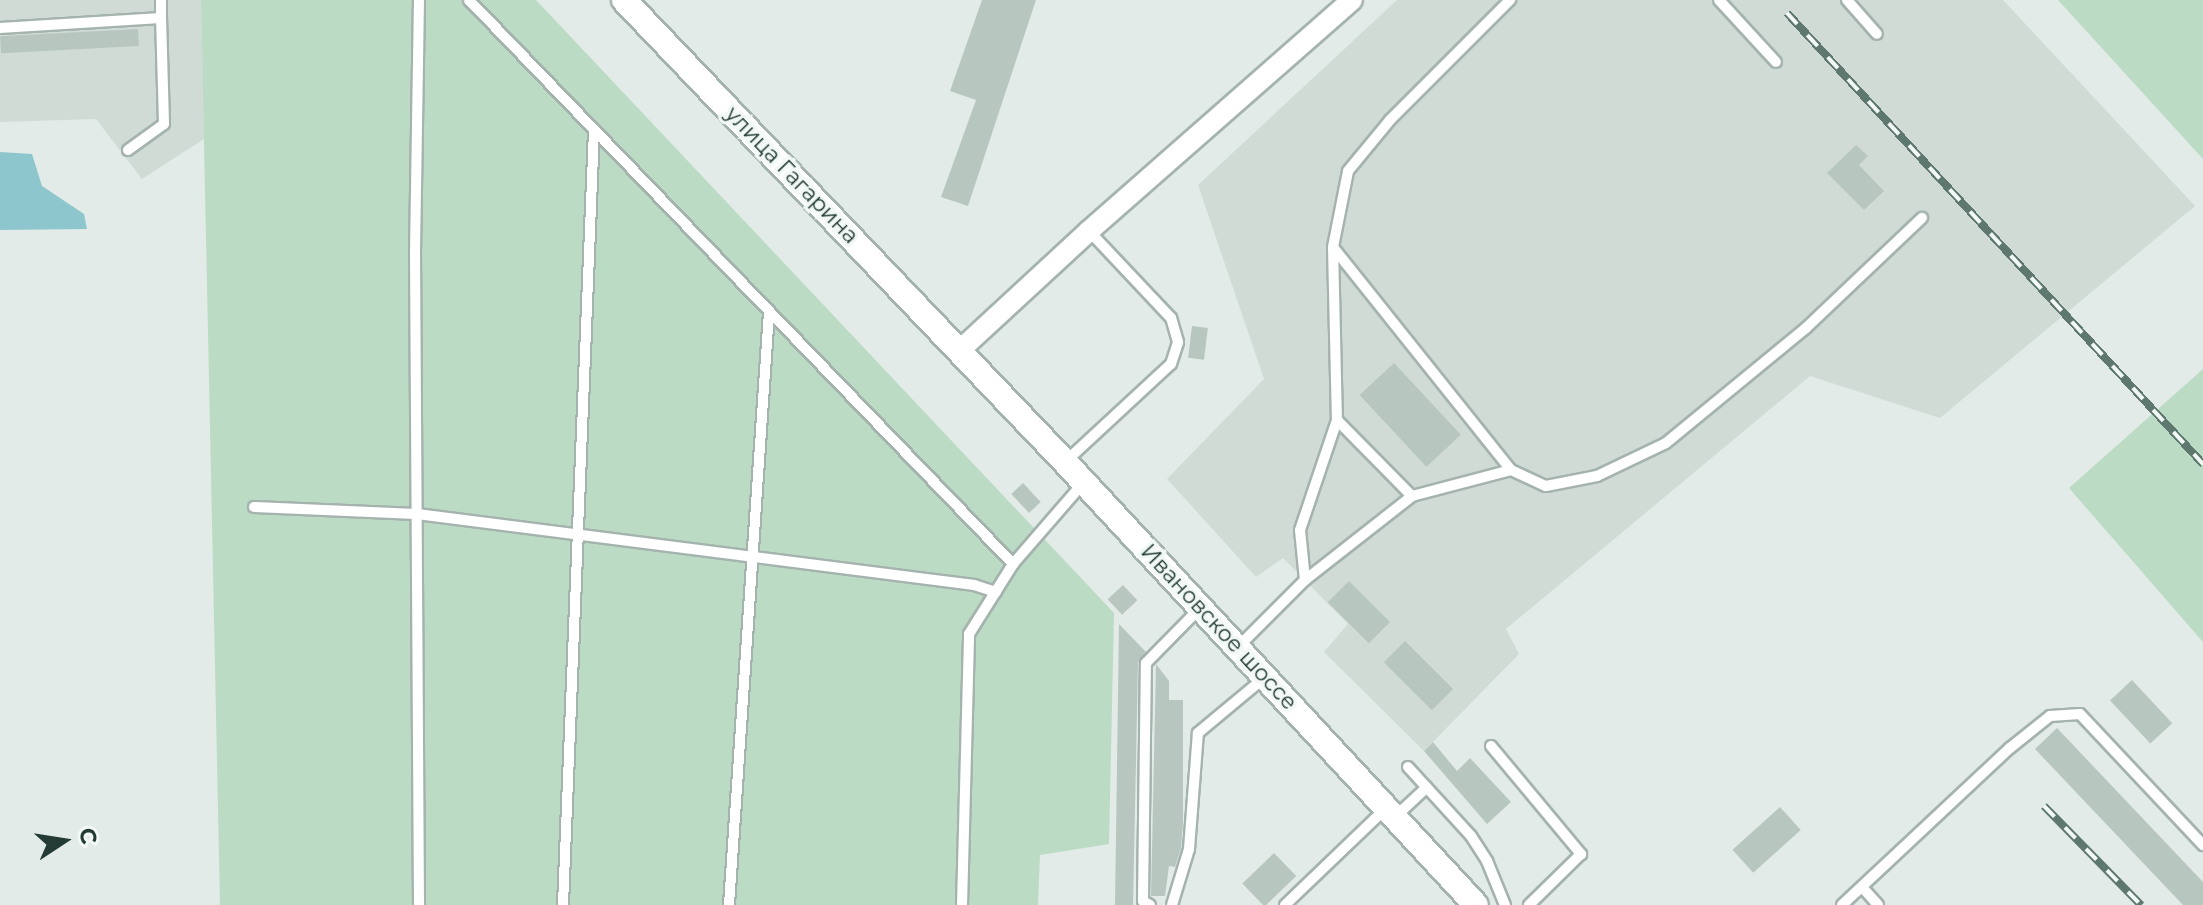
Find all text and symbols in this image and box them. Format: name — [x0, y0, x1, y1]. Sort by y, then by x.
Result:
street label: улица Гагарина — [720, 101, 864, 249]
street label: Ивановское шоссе — [1135, 539, 1303, 715]
north arrow — [24, 801, 104, 881]
text: С — [73, 825, 103, 847]

